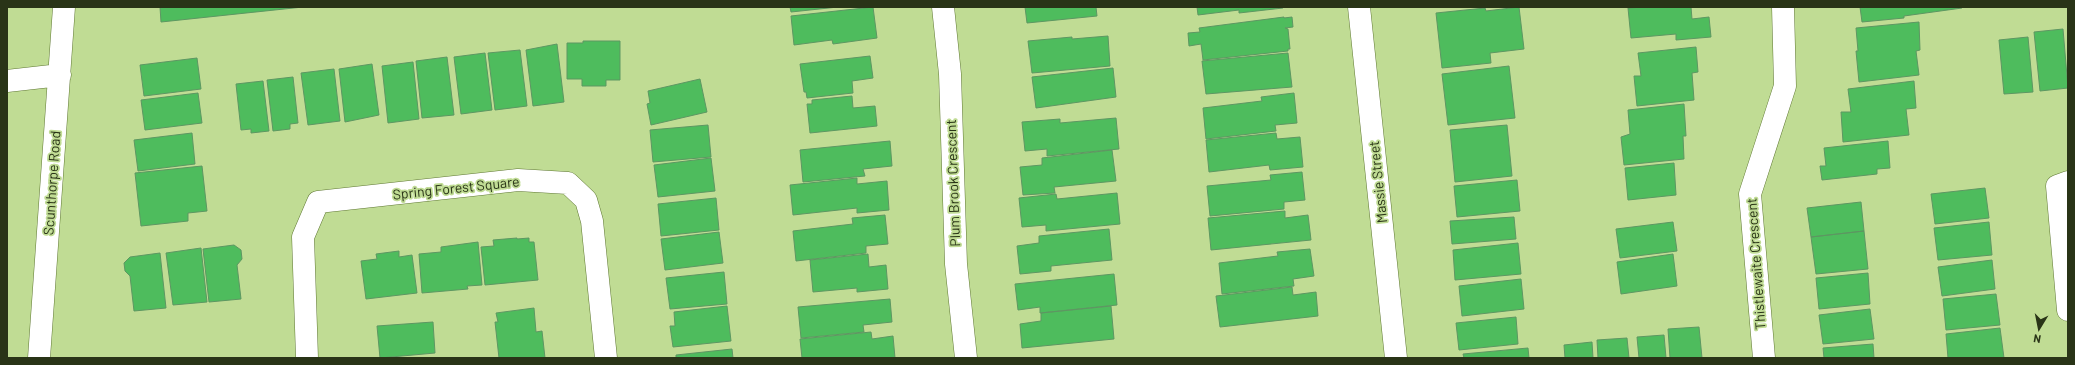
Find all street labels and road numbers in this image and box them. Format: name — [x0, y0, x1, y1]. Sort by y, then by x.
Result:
street label: Plum Brook Crescent — [942, 119, 963, 247]
street label: Scunthorpe Road — [39, 130, 64, 236]
street label: Massie Street — [1365, 140, 1390, 224]
street label: Spring Forest Square — [392, 172, 520, 203]
street label: Thistlewaite Crescent — [1742, 198, 1769, 331]

